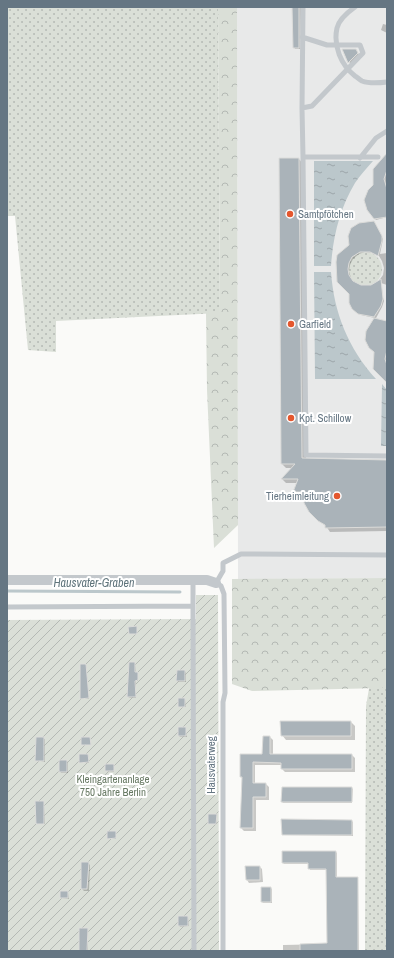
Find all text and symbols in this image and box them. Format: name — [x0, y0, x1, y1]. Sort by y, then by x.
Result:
place label: Samtpfötchen — [298, 207, 354, 221]
marker: Samtpfötchen — [285, 209, 295, 219]
place label: Garfield — [299, 317, 331, 331]
marker: Garfield — [286, 319, 296, 329]
place label: Kpt. Schillow — [299, 411, 352, 425]
marker: Kpt. Schillow — [286, 413, 296, 423]
place label: Tierheimleitung — [266, 489, 329, 503]
marker: Tierheimleitung — [332, 491, 342, 501]
water label: Hausvater-Graben — [54, 575, 134, 591]
street label: Hausvaterweg — [204, 736, 218, 794]
park label: Kleingartenanlage 750 Jahre Berlin — [76, 772, 150, 799]

